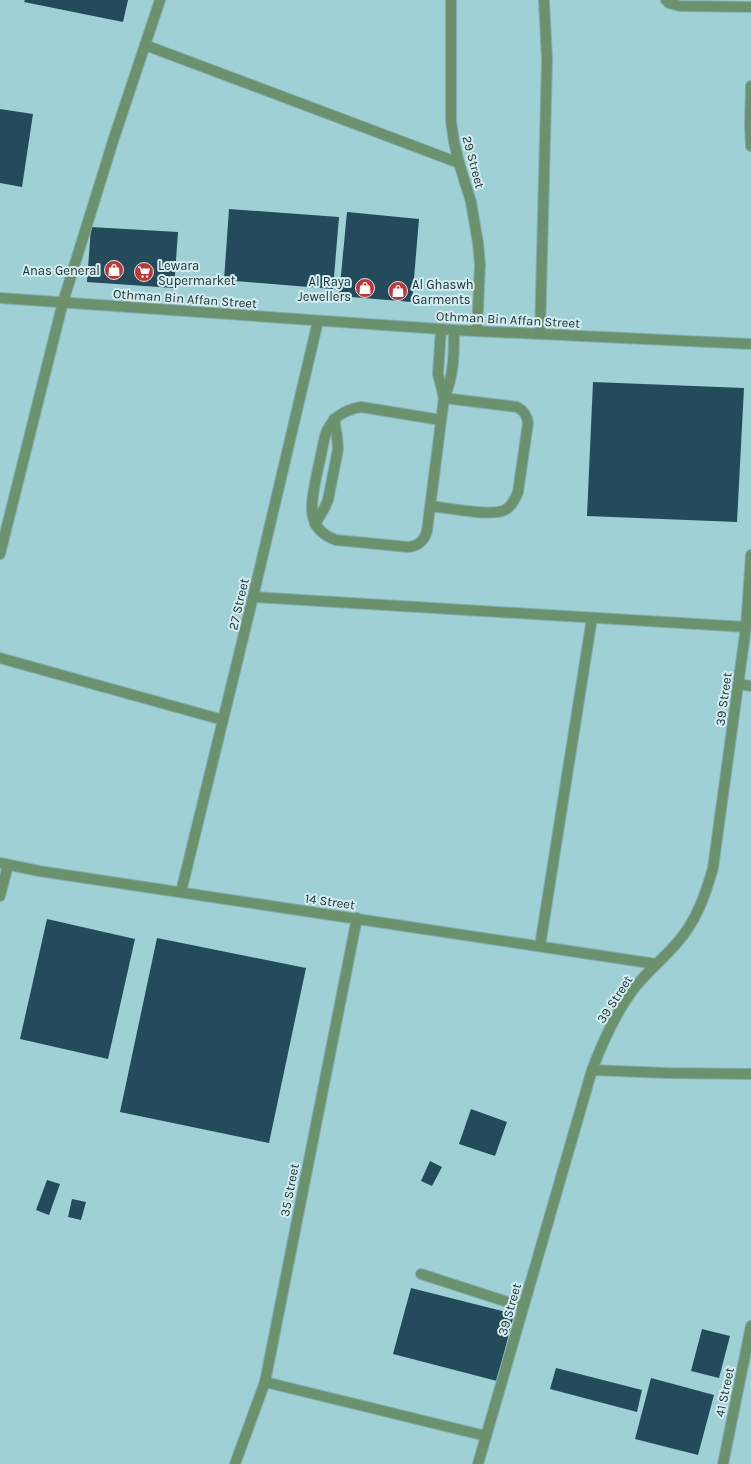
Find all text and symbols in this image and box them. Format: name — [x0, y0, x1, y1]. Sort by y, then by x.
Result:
street label: 29 Street — [459, 134, 488, 190]
place label: Lewara Supermarket — [158, 258, 236, 288]
shop icon: Anas General — [103, 259, 125, 281]
supermarket icon: Lewara Supermarket — [133, 261, 155, 283]
place label: Anas General — [23, 263, 100, 278]
place label: Al Raya Jewellers — [297, 274, 351, 304]
shop icon: Al Raya Jewellers — [354, 277, 376, 299]
place label: Al Ghaswh Garments — [412, 277, 474, 307]
shop icon: Al Ghaswh Garments — [387, 280, 409, 302]
street label: Othman Bin Affan Street — [112, 286, 258, 311]
street label: Othman Bin Affan Street — [436, 308, 581, 331]
street label: 27 Street — [225, 577, 252, 631]
street label: 39 Street — [712, 671, 735, 727]
street label: 14 Street — [304, 891, 356, 912]
street label: 39 Street — [593, 972, 635, 1026]
street label: 35 Street — [277, 1162, 302, 1218]
street label: 39 Street — [495, 1281, 524, 1337]
street label: 41 Street — [712, 1366, 737, 1418]

